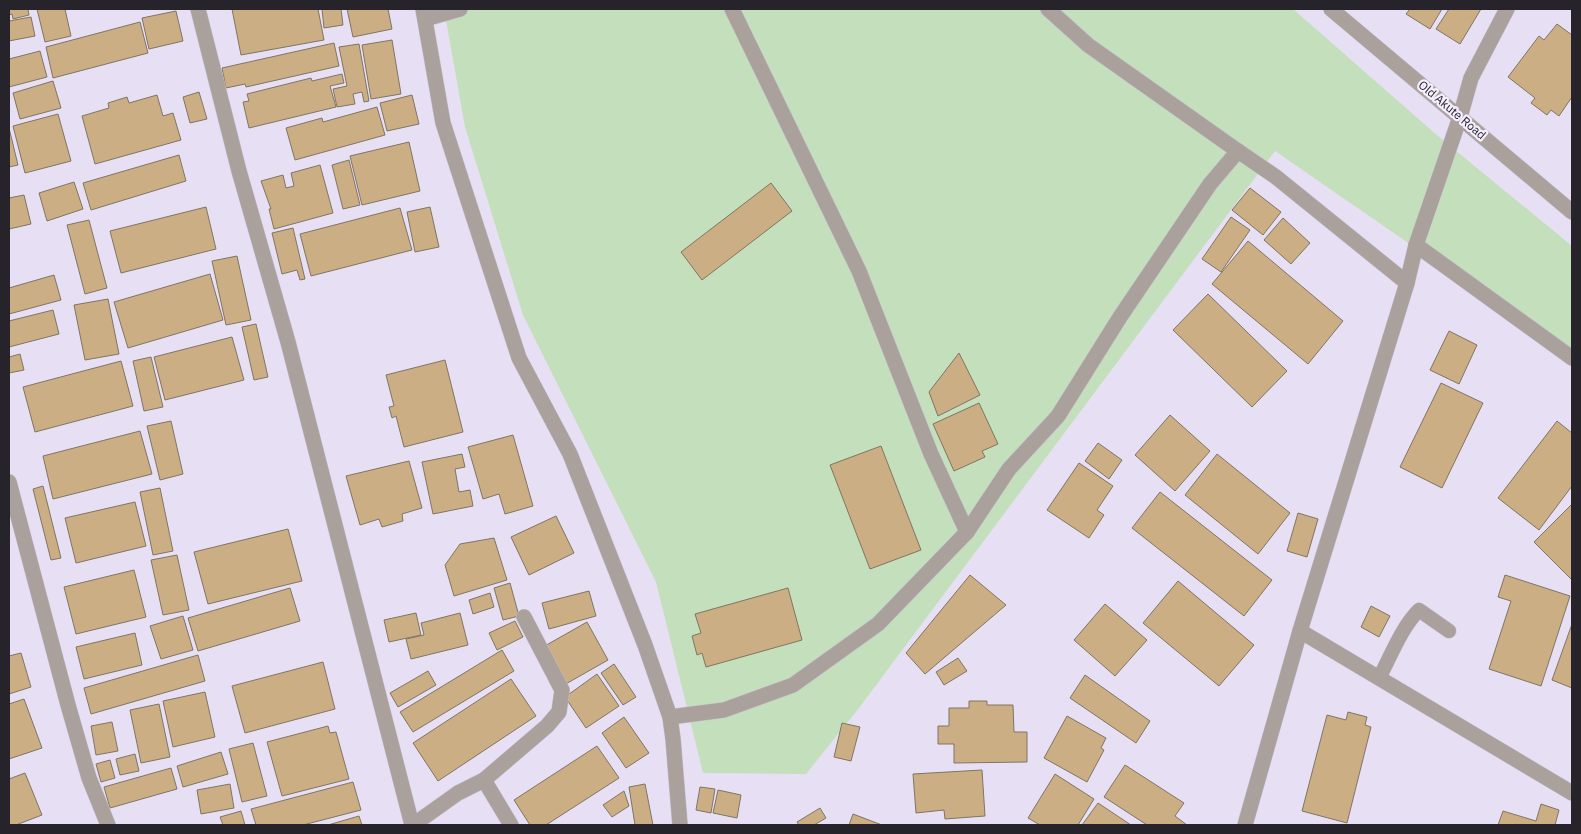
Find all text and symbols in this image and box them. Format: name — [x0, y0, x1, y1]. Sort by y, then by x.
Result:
street label: Old Akute Road — [1416, 77, 1489, 142]

